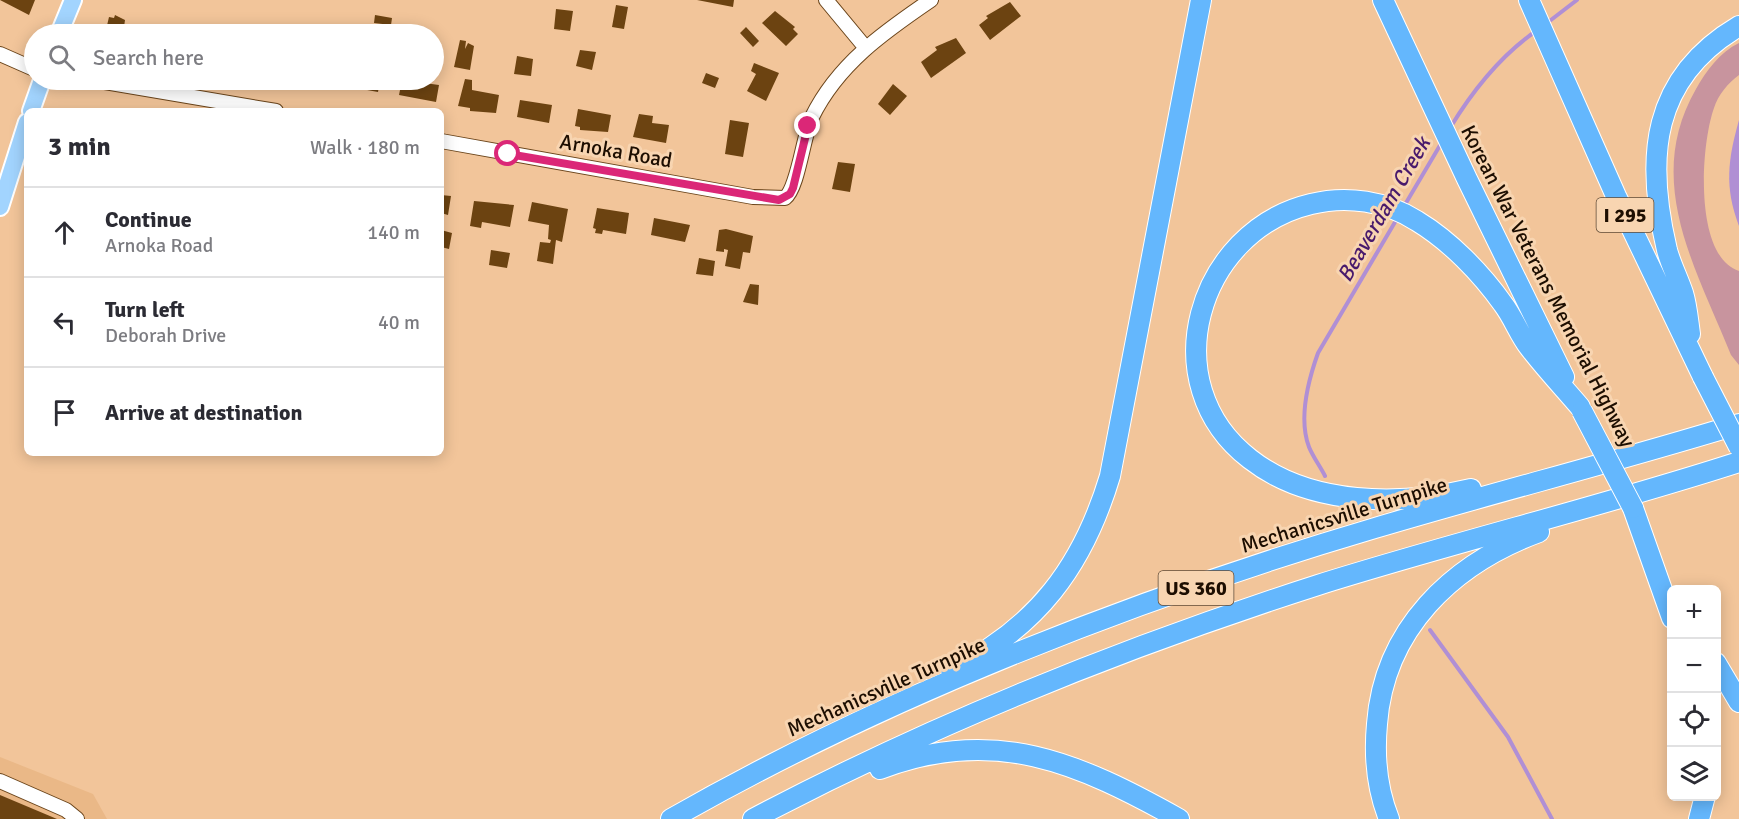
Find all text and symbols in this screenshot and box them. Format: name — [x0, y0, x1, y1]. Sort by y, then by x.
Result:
search box — [24, 24, 444, 90]
icon: search — [45, 41, 78, 74]
text: Search here — [93, 44, 204, 71]
route end — [794, 112, 820, 138]
street label: Korean War Veterans Memorial Highway — [1455, 121, 1641, 452]
street label: Arnoka Road — [558, 128, 674, 174]
water label: Beaverdam Creek — [1331, 130, 1437, 287]
text: 3 min — [48, 131, 111, 163]
text: Walk · 180 m — [310, 135, 420, 160]
route start — [494, 140, 520, 166]
road number: I 295 — [1596, 198, 1654, 232]
text: Continue — [105, 206, 192, 233]
icon: ahead — [48, 216, 81, 249]
text: 140 m — [367, 220, 420, 245]
text: Arnoka Road — [105, 233, 213, 258]
text: Turn left — [105, 296, 185, 323]
icon: left — [48, 306, 81, 339]
text: 40 m — [378, 310, 420, 335]
text: Deborah Drive — [105, 323, 226, 348]
icon: arrive — [48, 396, 81, 429]
text: Arrive at destination — [105, 399, 302, 426]
street label: Mechanicsville Turnpike — [1238, 471, 1450, 559]
road number: US 360 — [1158, 571, 1234, 605]
map controls — [1667, 585, 1721, 801]
button: + — [1667, 585, 1721, 639]
street label: Mechanicsville Turnpike — [783, 632, 989, 742]
button: − — [1667, 639, 1721, 693]
button: locate — [1667, 693, 1721, 747]
button: layers — [1667, 747, 1721, 801]

